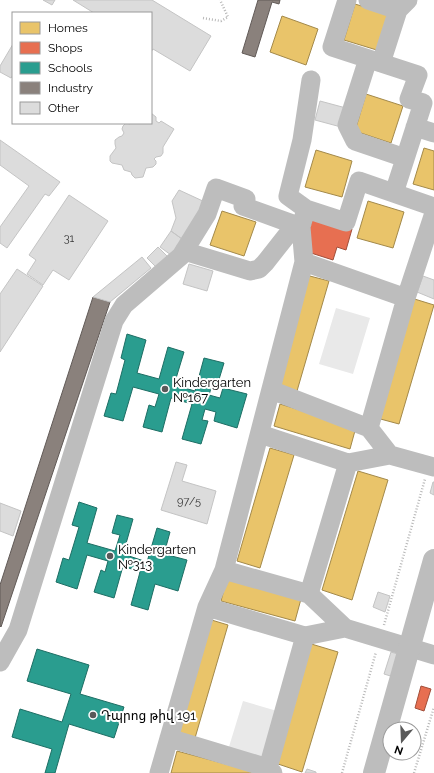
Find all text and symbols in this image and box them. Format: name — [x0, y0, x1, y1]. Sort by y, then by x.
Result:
legend — [12, 12, 152, 124]
text: Homes — [48, 21, 88, 35]
text: Shops — [48, 41, 83, 55]
text: Schools — [48, 61, 92, 75]
text: Industry — [48, 81, 94, 95]
text: Other — [48, 101, 80, 115]
house number: 31 — [64, 232, 75, 245]
place label: Kindergarten №167 — [173, 375, 251, 405]
marker: Kindergarten №167 — [160, 384, 170, 394]
house number: 97/5 — [177, 495, 201, 508]
place label: Kindergarten №313 — [118, 542, 196, 572]
marker: Kindergarten №313 — [105, 551, 115, 561]
place label: Դպրոց թիվ 191 — [101, 708, 196, 723]
marker: Դպրոց թիվ 191 — [88, 710, 98, 720]
north arrow — [382, 721, 422, 761]
text: N — [393, 742, 405, 757]

